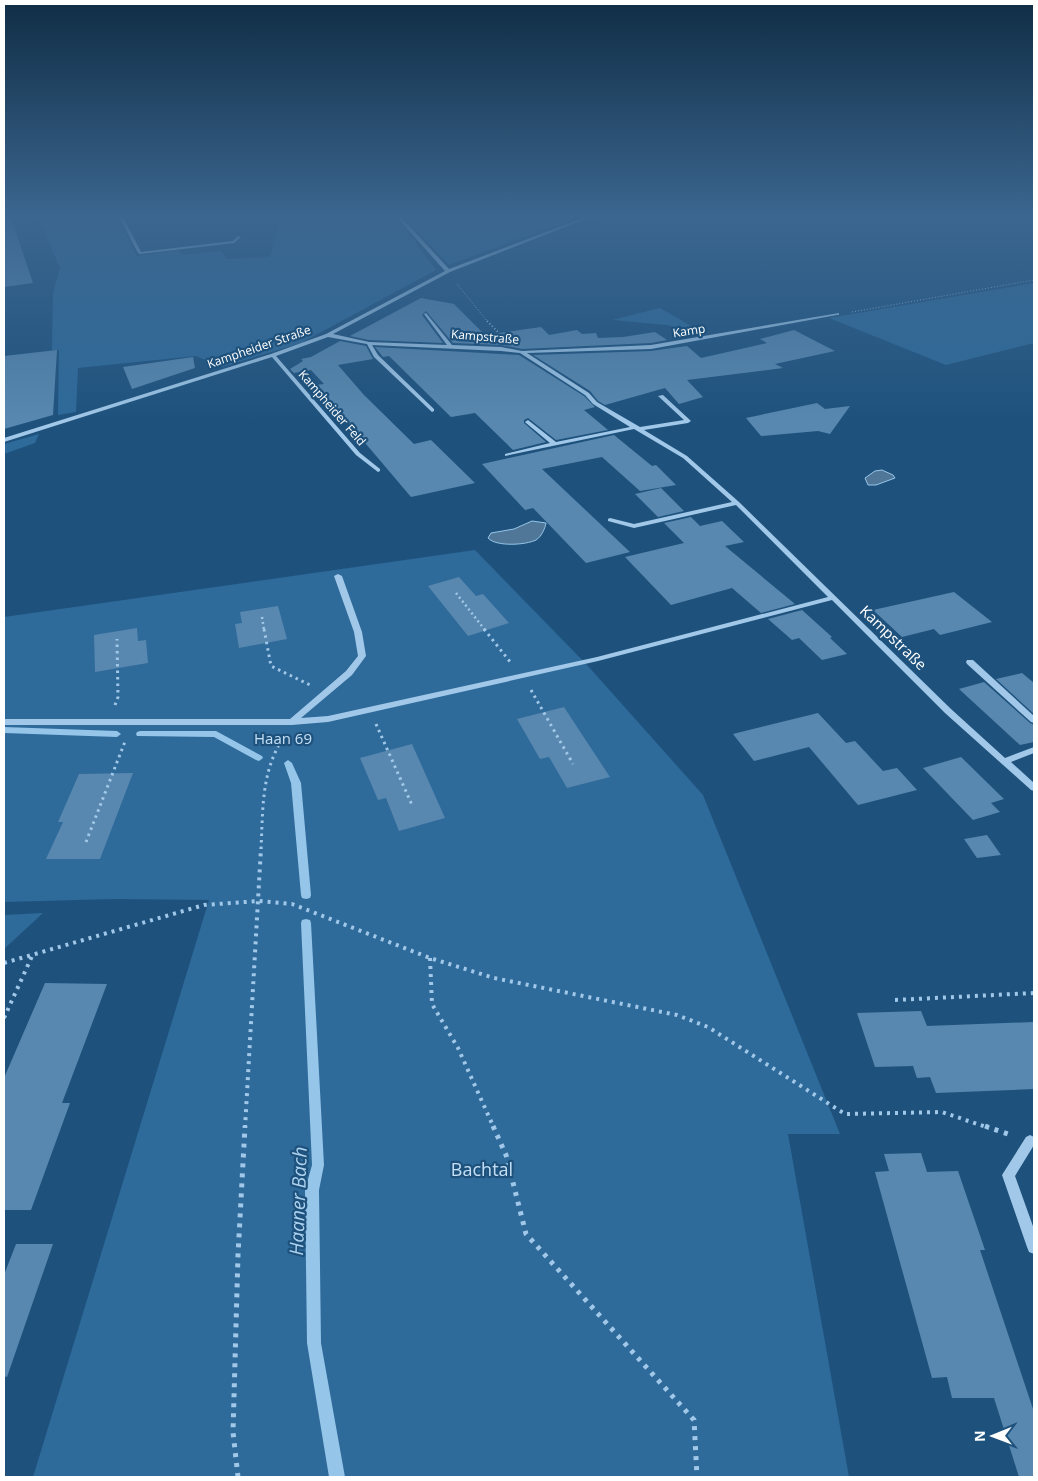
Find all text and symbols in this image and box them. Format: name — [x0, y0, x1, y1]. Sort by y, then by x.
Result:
street label: Kamp — [672, 320, 706, 341]
street label: Kampheider Straße — [205, 321, 313, 372]
street label: Kampstraße — [450, 325, 520, 348]
street label: Kampheider Feld — [295, 366, 370, 449]
street label: Kampstraße — [856, 600, 931, 674]
park label: Haan 69 — [254, 728, 312, 748]
water label: Haaner Bach — [283, 1146, 313, 1256]
park label: Bachtal — [451, 1157, 513, 1181]
north arrow — [968, 1411, 1018, 1461]
text: N — [970, 1430, 989, 1442]

